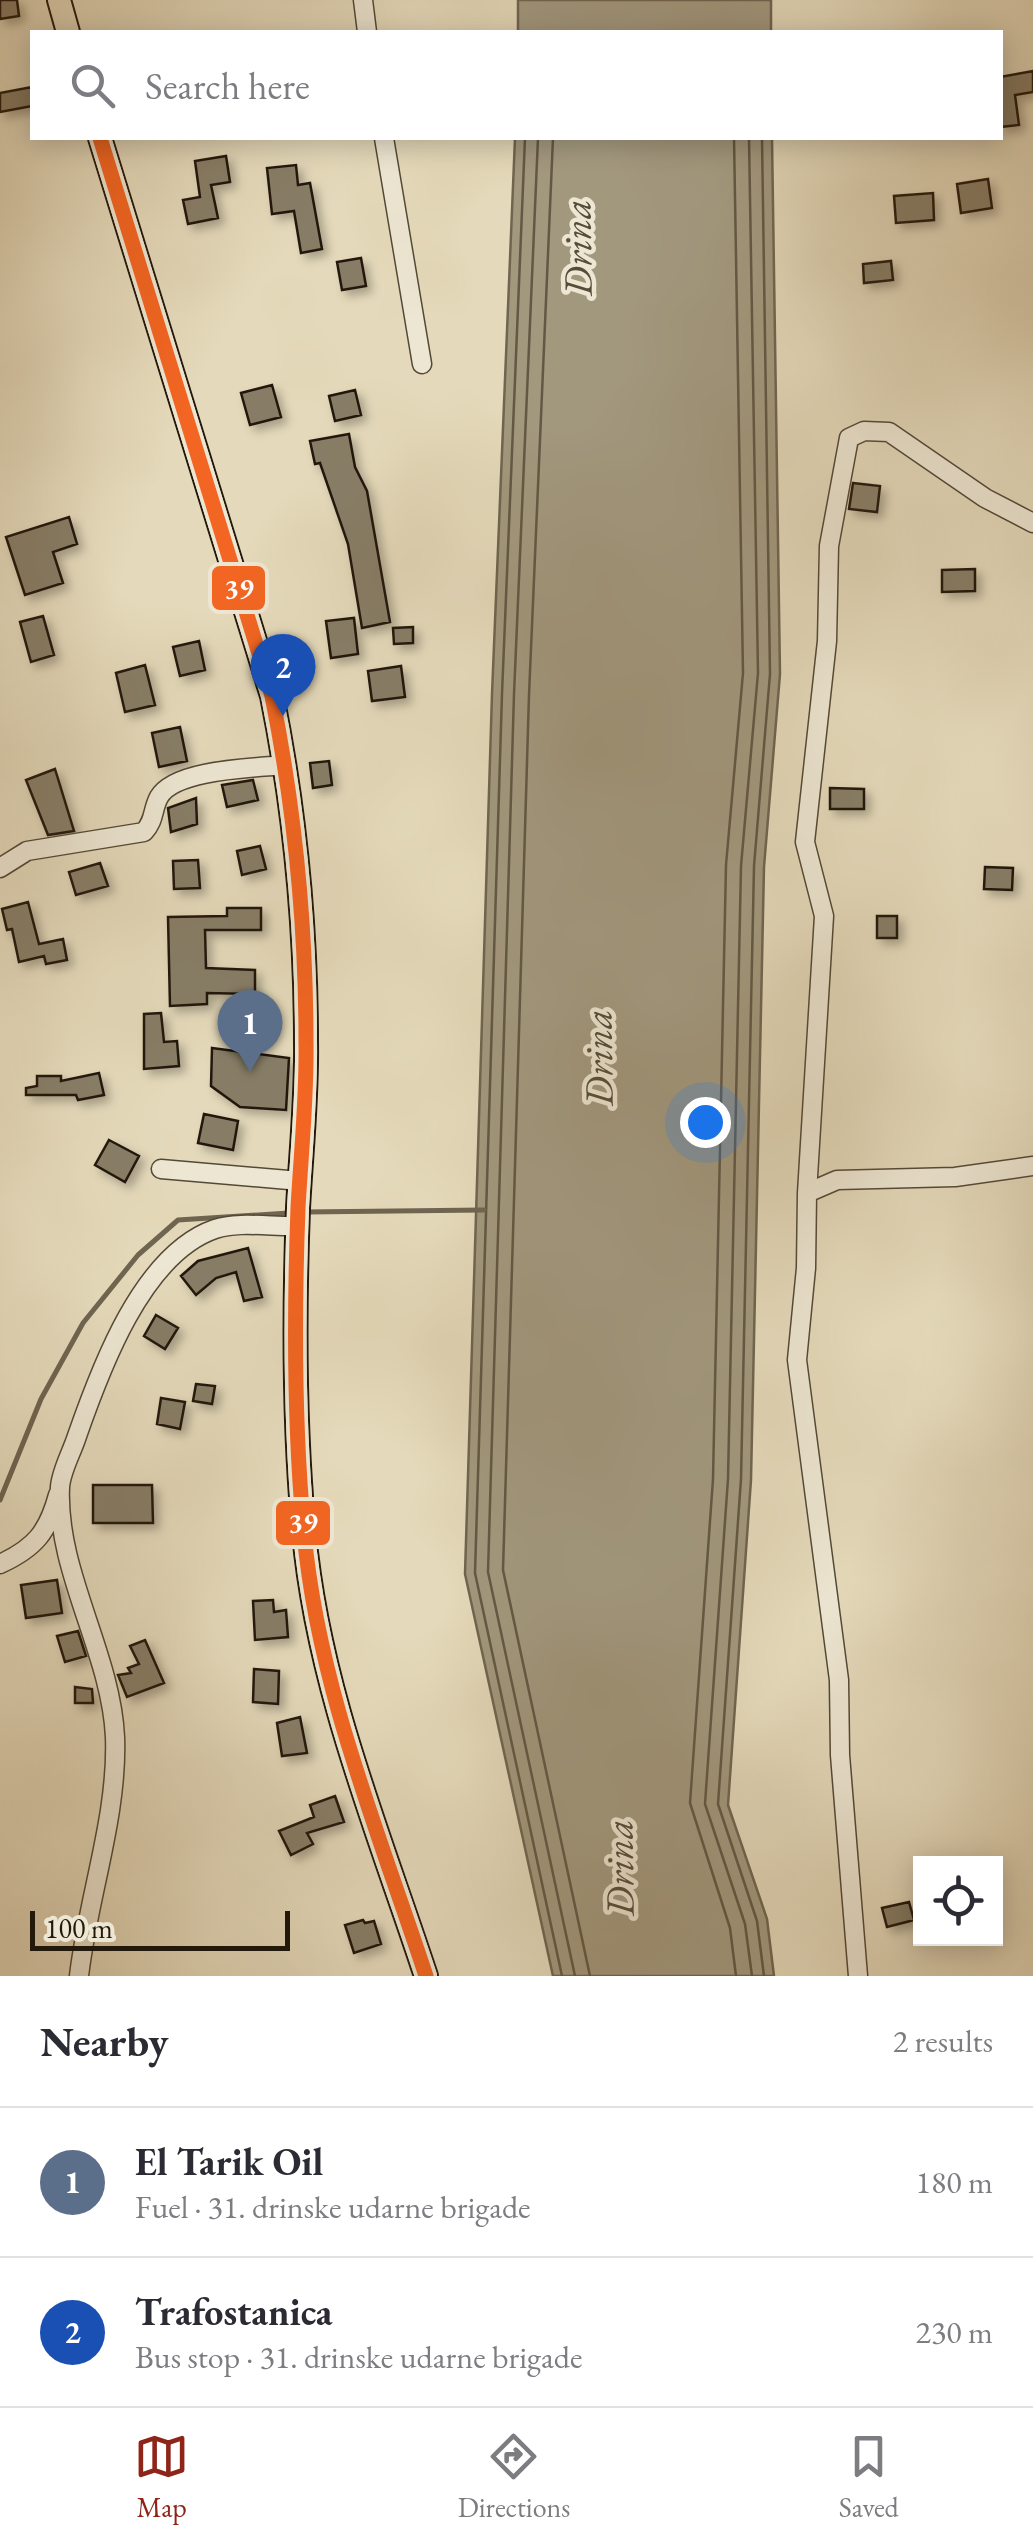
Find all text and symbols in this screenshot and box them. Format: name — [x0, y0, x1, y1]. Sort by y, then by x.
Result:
search box — [30, 30, 1003, 140]
icon: search — [65, 58, 120, 113]
text: Search here — [145, 61, 310, 110]
water label: Drina — [550, 199, 604, 298]
line badge: 39 — [210, 564, 267, 612]
text: 39 — [224, 570, 254, 606]
pin: 2 — [250, 634, 316, 716]
pin: 1 — [218, 990, 282, 1072]
water label: Drina — [571, 1009, 625, 1108]
your location — [680, 1097, 731, 1148]
line badge: 39 — [274, 1499, 332, 1547]
text: 39 — [288, 1504, 318, 1540]
water label: Drina — [592, 1819, 646, 1918]
map controls — [913, 1856, 1003, 1946]
button: locate — [913, 1856, 1003, 1946]
scale bar — [30, 1906, 290, 1950]
text: 100 m — [45, 1910, 113, 1946]
text: Nearby — [40, 2014, 169, 2069]
text: 2 results — [893, 2020, 993, 2062]
text: El Tarik Oil — [135, 2137, 323, 2186]
text: 1 — [64, 2161, 81, 2203]
text: 180 m — [916, 2161, 993, 2203]
text: Fuel · 31. drinske udarne brigade — [135, 2186, 531, 2228]
text: Trafostanica — [135, 2287, 332, 2336]
text: 2 — [64, 2311, 81, 2353]
text: 230 m — [916, 2311, 993, 2353]
text: Bus stop · 31. drinske udarne brigade — [135, 2336, 582, 2378]
tab: Map — [134, 2429, 189, 2525]
tab: Directions — [458, 2429, 570, 2525]
tab: Saved — [839, 2429, 899, 2525]

